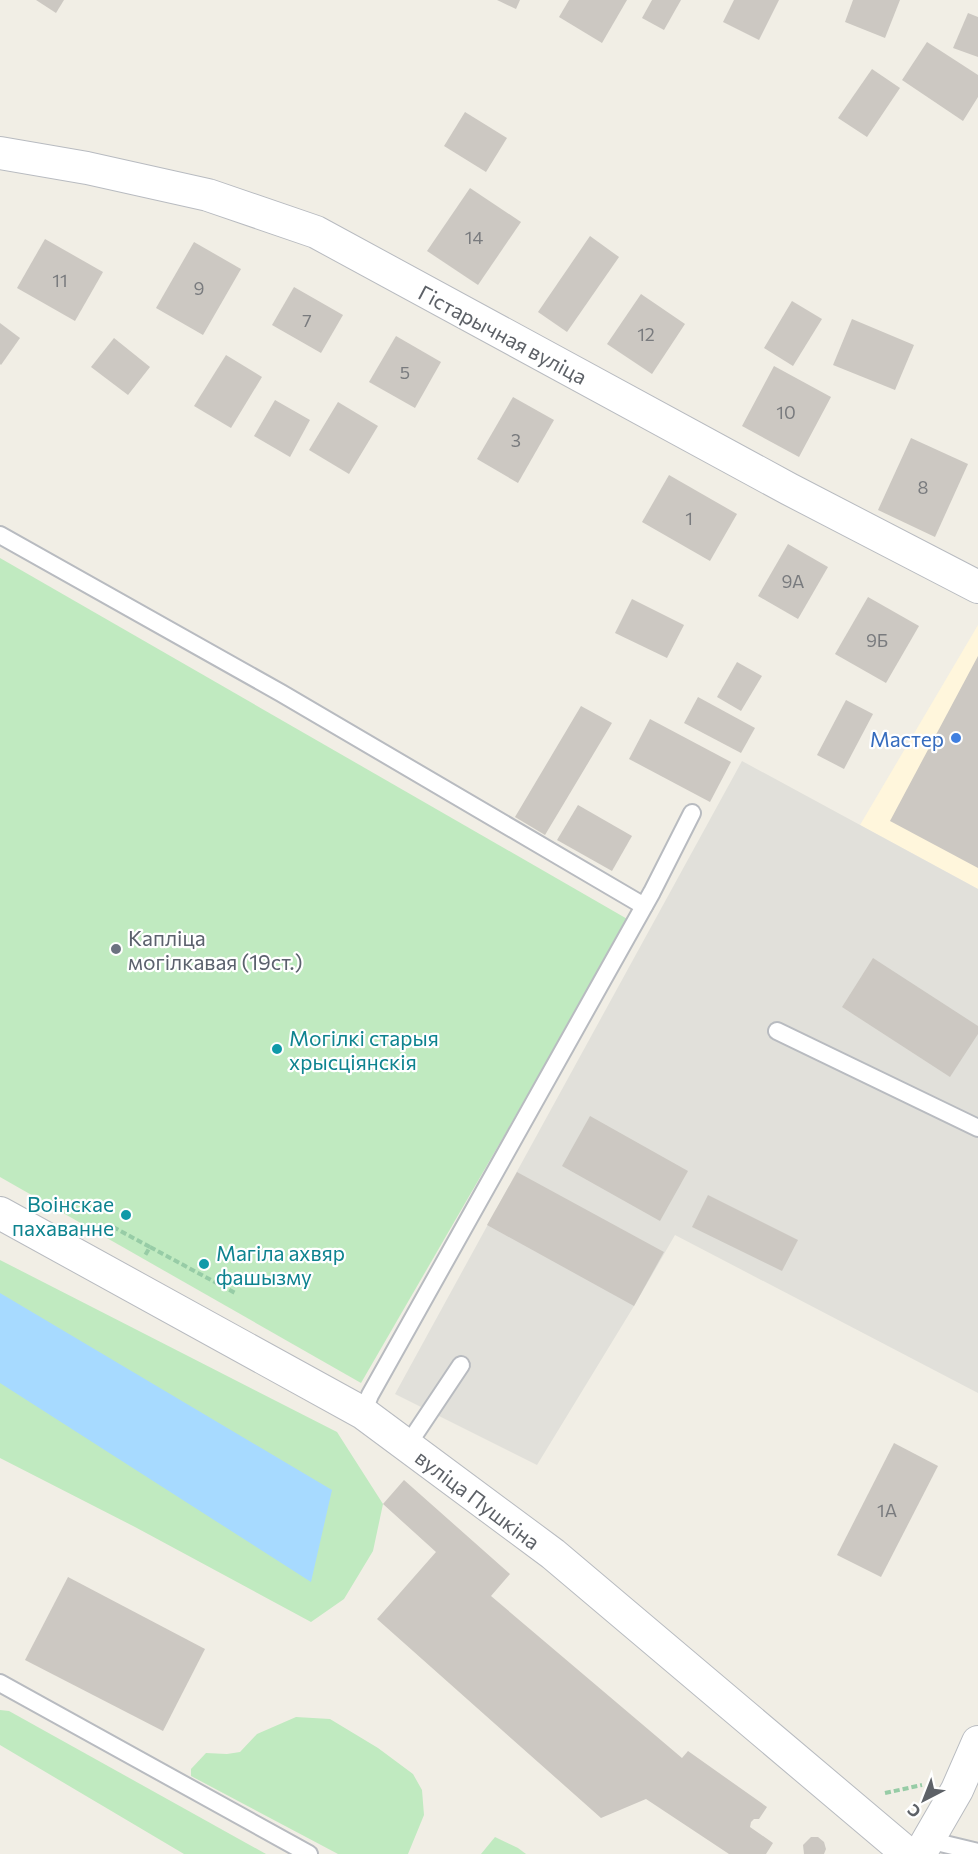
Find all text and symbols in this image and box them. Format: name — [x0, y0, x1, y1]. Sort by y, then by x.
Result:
house number: 14 — [465, 226, 483, 248]
house number: 11 — [52, 269, 68, 291]
house number: 9 — [194, 277, 204, 299]
street label: Гістарычная вуліца — [415, 279, 591, 389]
house number: 7 — [302, 309, 312, 331]
house number: 12 — [637, 323, 655, 345]
house number: 5 — [400, 361, 410, 383]
house number: 10 — [776, 401, 796, 423]
house number: 3 — [511, 429, 521, 451]
house number: 8 — [918, 476, 929, 498]
house number: 1 — [685, 507, 693, 529]
house number: 9А — [782, 570, 804, 592]
house number: 9Б — [866, 629, 888, 651]
place label: Мастер — [870, 726, 944, 751]
marker: Мастер — [949, 731, 963, 745]
place label: Капліца могілкавая (19ст.) — [128, 925, 303, 974]
marker: Капліца могілкавая (19ст.) — [109, 942, 123, 956]
place label: Могілкі старыя хрысціянскія — [289, 1025, 439, 1074]
marker: Могілкі старыя хрысціянскія — [270, 1042, 284, 1056]
place label: Воінскае пахаванне — [12, 1191, 114, 1240]
marker: Воінскае пахаванне — [119, 1208, 133, 1222]
place label: Магіла ахвяр фашызму — [216, 1240, 345, 1289]
marker: Магіла ахвяр фашызму — [197, 1257, 211, 1271]
street label: вуліца Пушкіна — [411, 1444, 545, 1554]
house number: 1А — [877, 1499, 897, 1521]
north arrow — [894, 1770, 954, 1830]
text: С — [903, 1801, 924, 1822]

